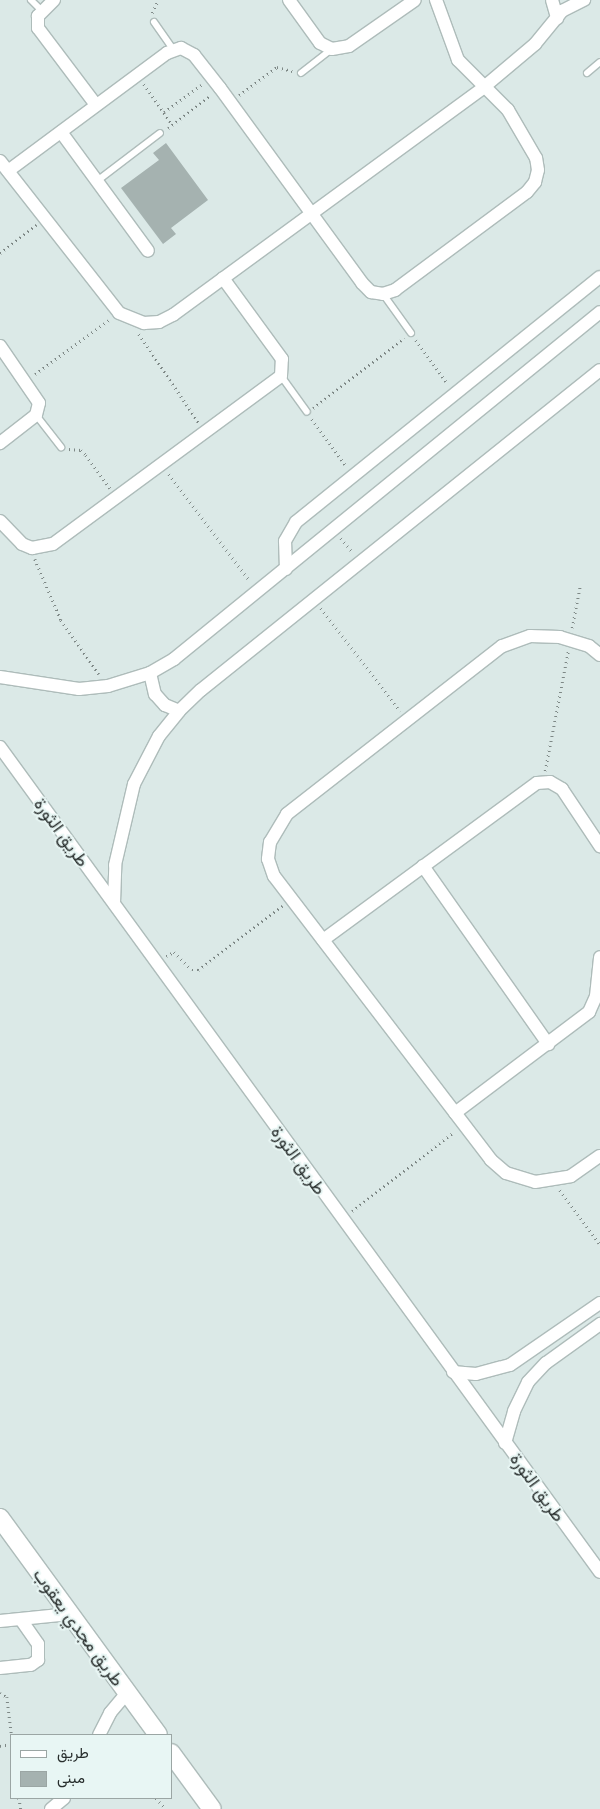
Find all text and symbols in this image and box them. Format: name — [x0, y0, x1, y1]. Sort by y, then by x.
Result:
street label: طريق الثورة — [30, 793, 94, 871]
street label: طريق الثورة — [267, 1121, 331, 1199]
street label: طريق الثورة — [506, 1448, 570, 1526]
street label: طريق مجدي يعقوب — [29, 1564, 129, 1690]
legend — [10, 1734, 172, 1799]
text: طريق — [57, 1742, 89, 1762]
text: مبنى — [57, 1767, 85, 1787]

